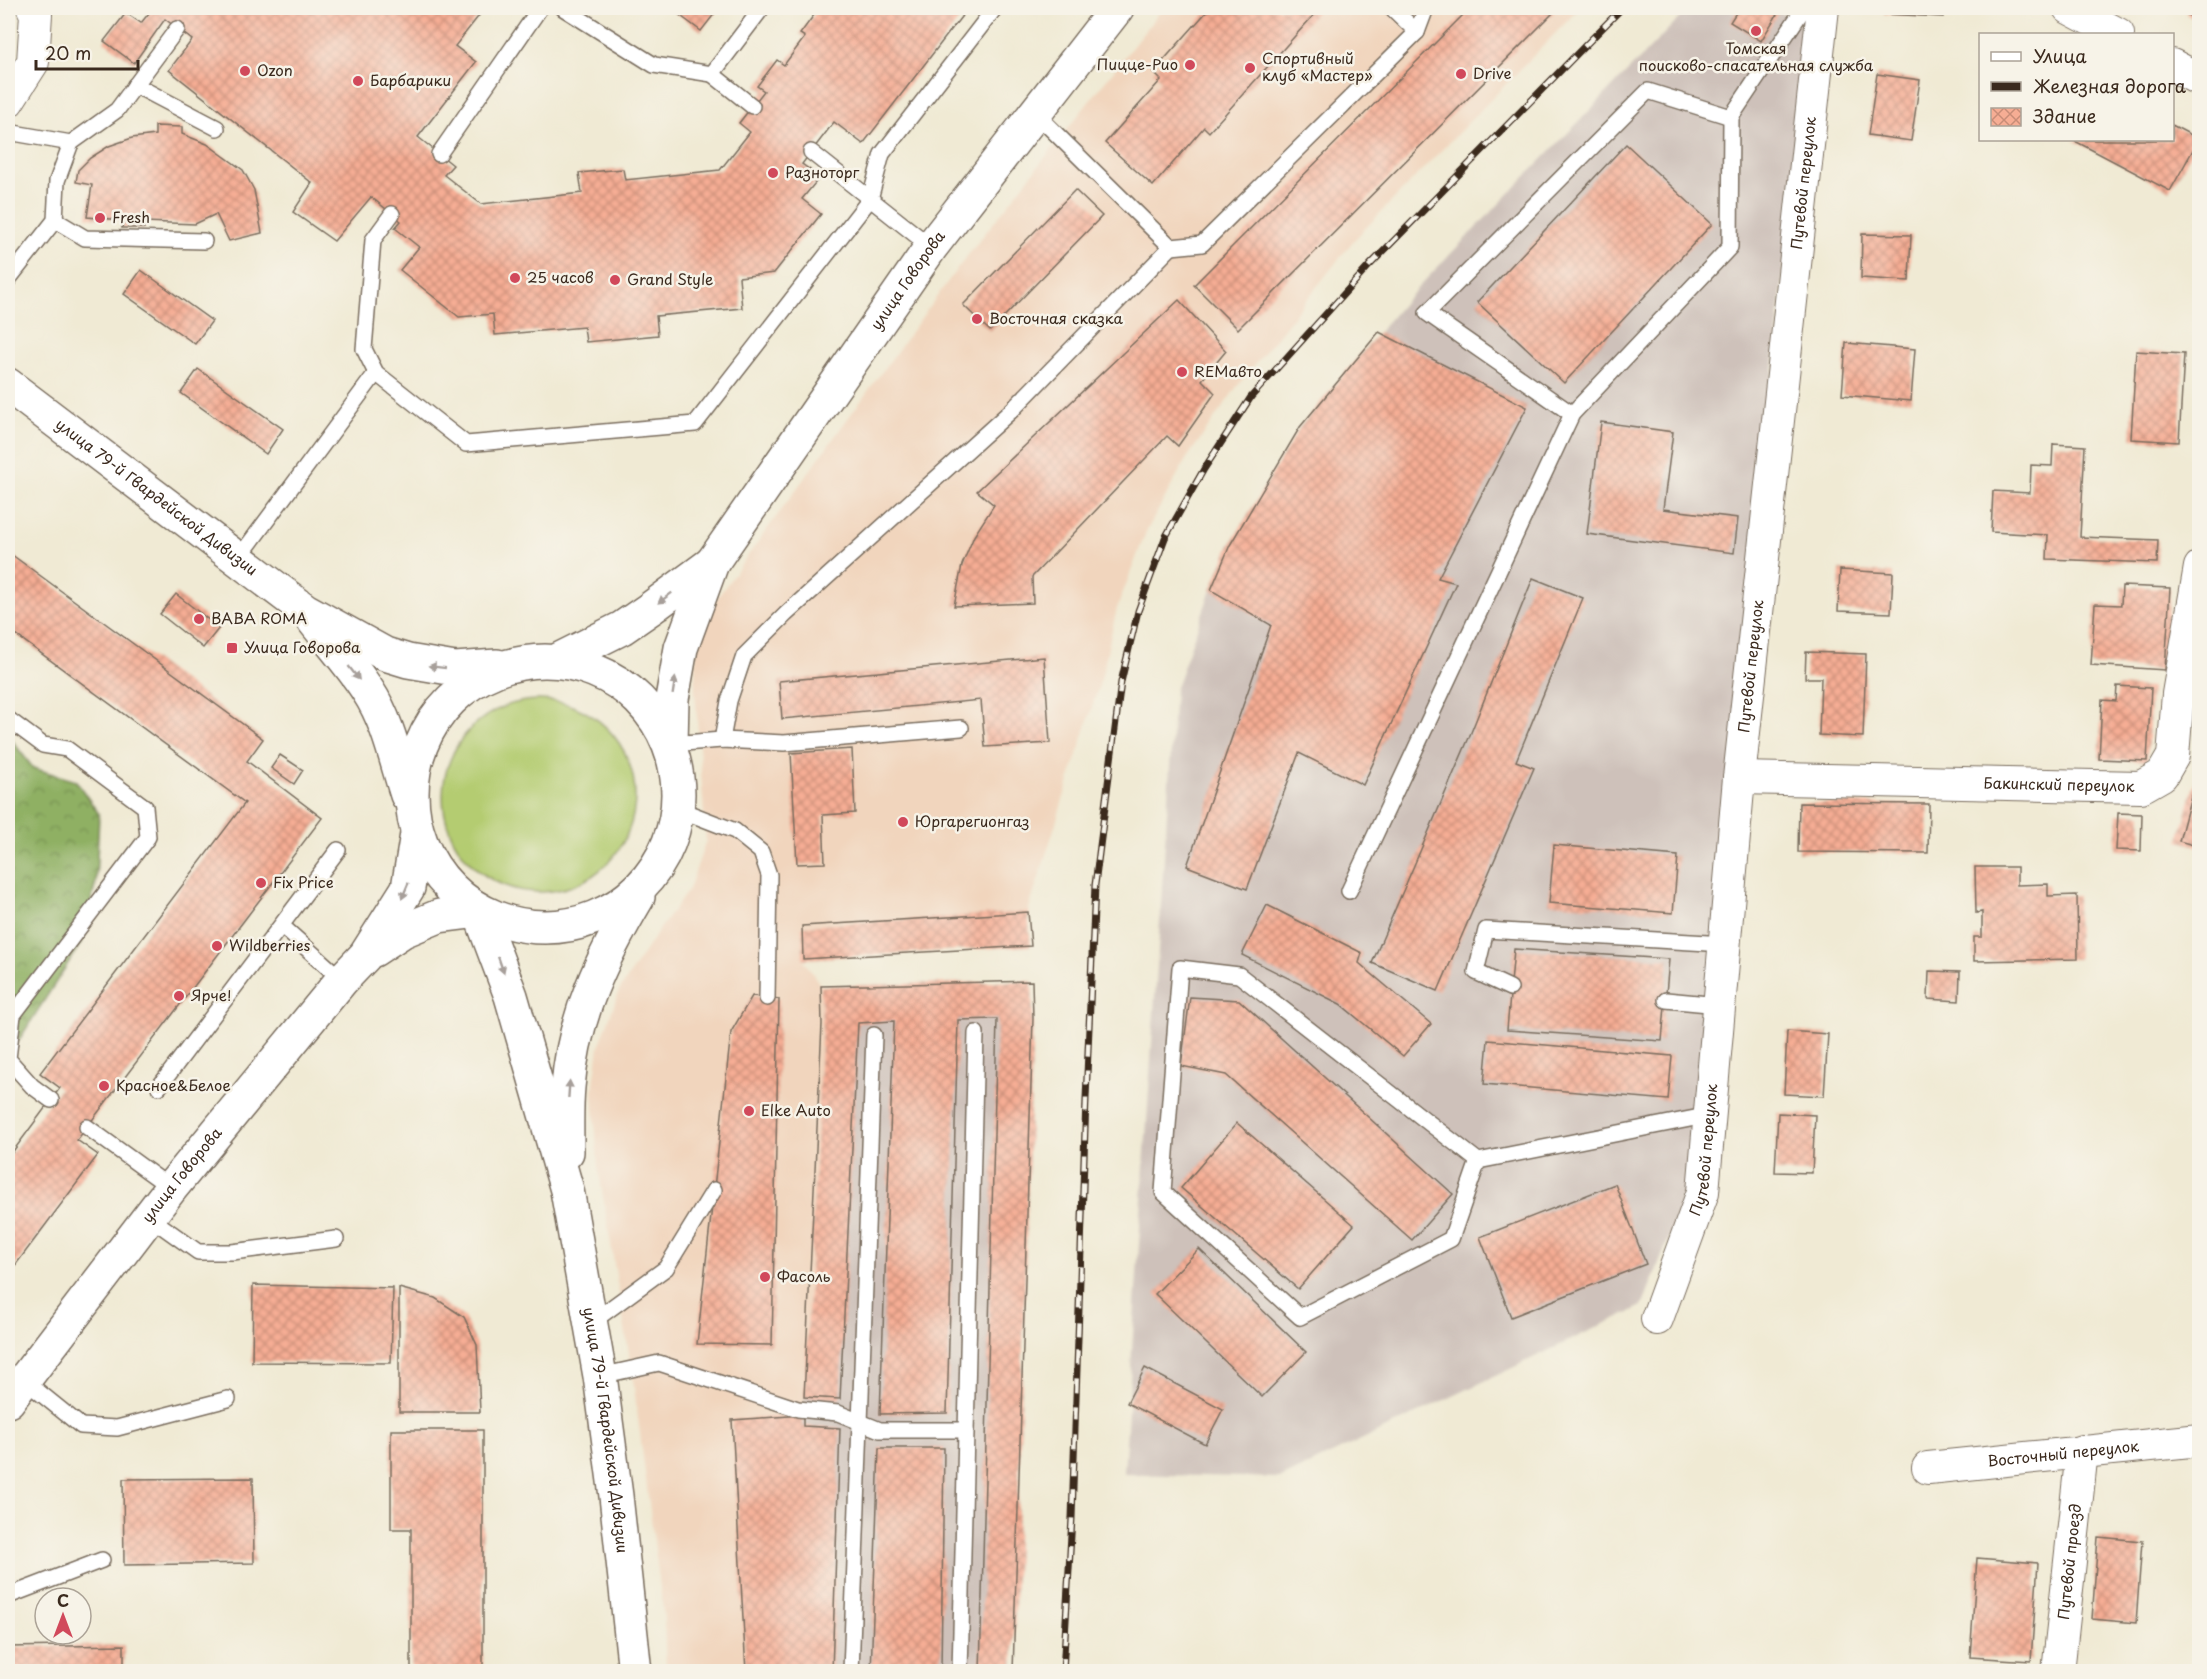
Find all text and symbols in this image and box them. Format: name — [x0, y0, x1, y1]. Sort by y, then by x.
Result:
marker: Томская поисково-спасательная служба — [1749, 24, 1763, 38]
scale bar — [36, 33, 138, 71]
legend — [1979, 33, 2174, 141]
place label: Томская поисково-спасательная служба — [1639, 36, 1874, 76]
text: 20 m — [45, 39, 91, 66]
text: Улица — [2033, 42, 2087, 69]
place label: Спортивный клуб «Мастер» — [1262, 46, 1373, 86]
place label: Пицце-Рио — [1097, 52, 1178, 75]
place label: Ozon — [257, 58, 293, 81]
marker: Пицце-Рио — [1183, 58, 1197, 72]
marker: Спортивный клуб «Мастер» — [1243, 61, 1257, 75]
place label: Drive — [1473, 61, 1511, 84]
marker: Ozon — [238, 64, 252, 78]
marker: Drive — [1454, 67, 1468, 81]
place label: Барбарики — [370, 68, 451, 91]
text: Железная дорога — [2033, 72, 2187, 99]
marker: Барбарики — [351, 74, 365, 88]
text: Здание — [2033, 102, 2096, 129]
street label: Путевой переулок — [1784, 115, 1821, 251]
place label: Разноторг — [785, 160, 860, 183]
marker: Разноторг — [766, 166, 780, 180]
place label: Fresh — [112, 205, 150, 228]
marker: Fresh — [93, 211, 107, 225]
street label: улица Говорова — [864, 225, 950, 334]
place label: 25 часов — [527, 265, 594, 288]
place label: Grand Style — [627, 267, 714, 290]
marker: 25 часов — [508, 271, 522, 285]
marker: Grand Style — [608, 273, 622, 287]
place label: Восточная сказка — [989, 306, 1124, 329]
marker: Восточная сказка — [970, 312, 984, 326]
place label: REMавто — [1194, 359, 1262, 382]
marker: REMавто — [1175, 365, 1189, 379]
street label: улица 79-й Гвардейской Дивизии — [51, 412, 263, 580]
one-way arrow — [658, 592, 674, 604]
street label: Путевой переулок — [1731, 599, 1768, 734]
place label: BABA ROMA — [211, 606, 307, 629]
marker: BABA ROMA — [192, 612, 206, 626]
place label: Улица Говорова — [244, 635, 361, 658]
marker: Улица Говорова — [225, 641, 239, 655]
one-way arrow — [428, 662, 447, 672]
one-way arrow — [348, 665, 361, 681]
one-way arrow — [670, 676, 679, 695]
street label: Бакинский переулок — [1983, 770, 2135, 797]
place label: Юргарегионгаз — [915, 809, 1029, 832]
marker: Юргарегионгаз — [896, 815, 910, 829]
place label: Fix Price — [273, 870, 334, 893]
marker: Fix Price — [254, 876, 268, 890]
one-way arrow — [400, 882, 410, 900]
place label: Wildberries — [229, 933, 311, 956]
marker: Wildberries — [210, 939, 224, 953]
one-way arrow — [496, 956, 506, 974]
place label: Ярче! — [190, 983, 232, 1006]
marker: Ярче! — [172, 989, 186, 1003]
place label: Красное&Белое — [116, 1073, 231, 1096]
marker: Красное&Белое — [97, 1079, 111, 1093]
one-way arrow — [564, 1080, 573, 1099]
street label: Путевой переулок — [1682, 1083, 1722, 1219]
place label: Elke Auto — [761, 1098, 831, 1121]
marker: Elke Auto — [742, 1104, 756, 1118]
street label: улица Говорова — [135, 1121, 227, 1227]
place label: Фасоль — [777, 1264, 831, 1287]
marker: Фасоль — [758, 1270, 772, 1284]
street label: улица 79-й Гвардейской Дивизии — [578, 1305, 635, 1554]
street label: Восточный переулок — [1986, 1433, 2140, 1472]
street label: Путевой проезд — [2051, 1502, 2086, 1621]
north arrow — [33, 1586, 93, 1646]
text: С — [57, 1588, 69, 1612]

